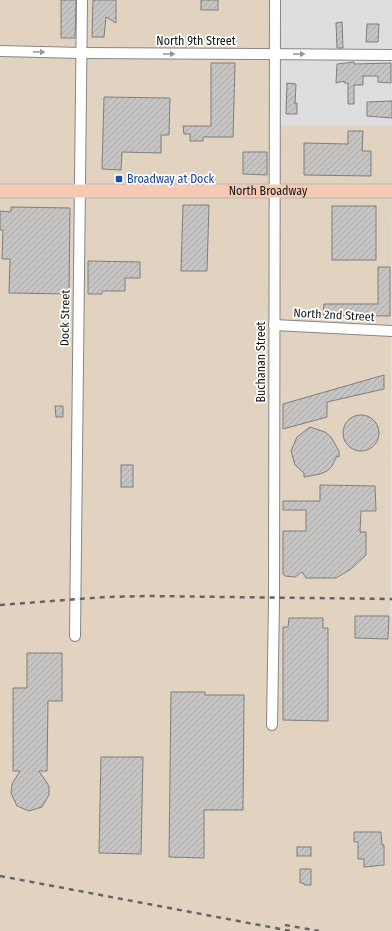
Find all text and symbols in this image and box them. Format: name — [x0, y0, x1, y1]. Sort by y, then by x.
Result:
street label: North 9th Street — [156, 34, 236, 48]
one-way arrow — [33, 49, 46, 55]
one-way arrow — [163, 51, 176, 57]
one-way arrow — [293, 51, 306, 57]
place label: Broadway at Dock — [127, 172, 215, 186]
marker: Broadway at Dock — [114, 174, 124, 184]
street label: North Broadway — [229, 184, 308, 198]
street label: Dock Street — [58, 290, 72, 346]
street label: North 2nd Street — [293, 306, 375, 324]
street label: Buchanan Street — [254, 321, 268, 403]

